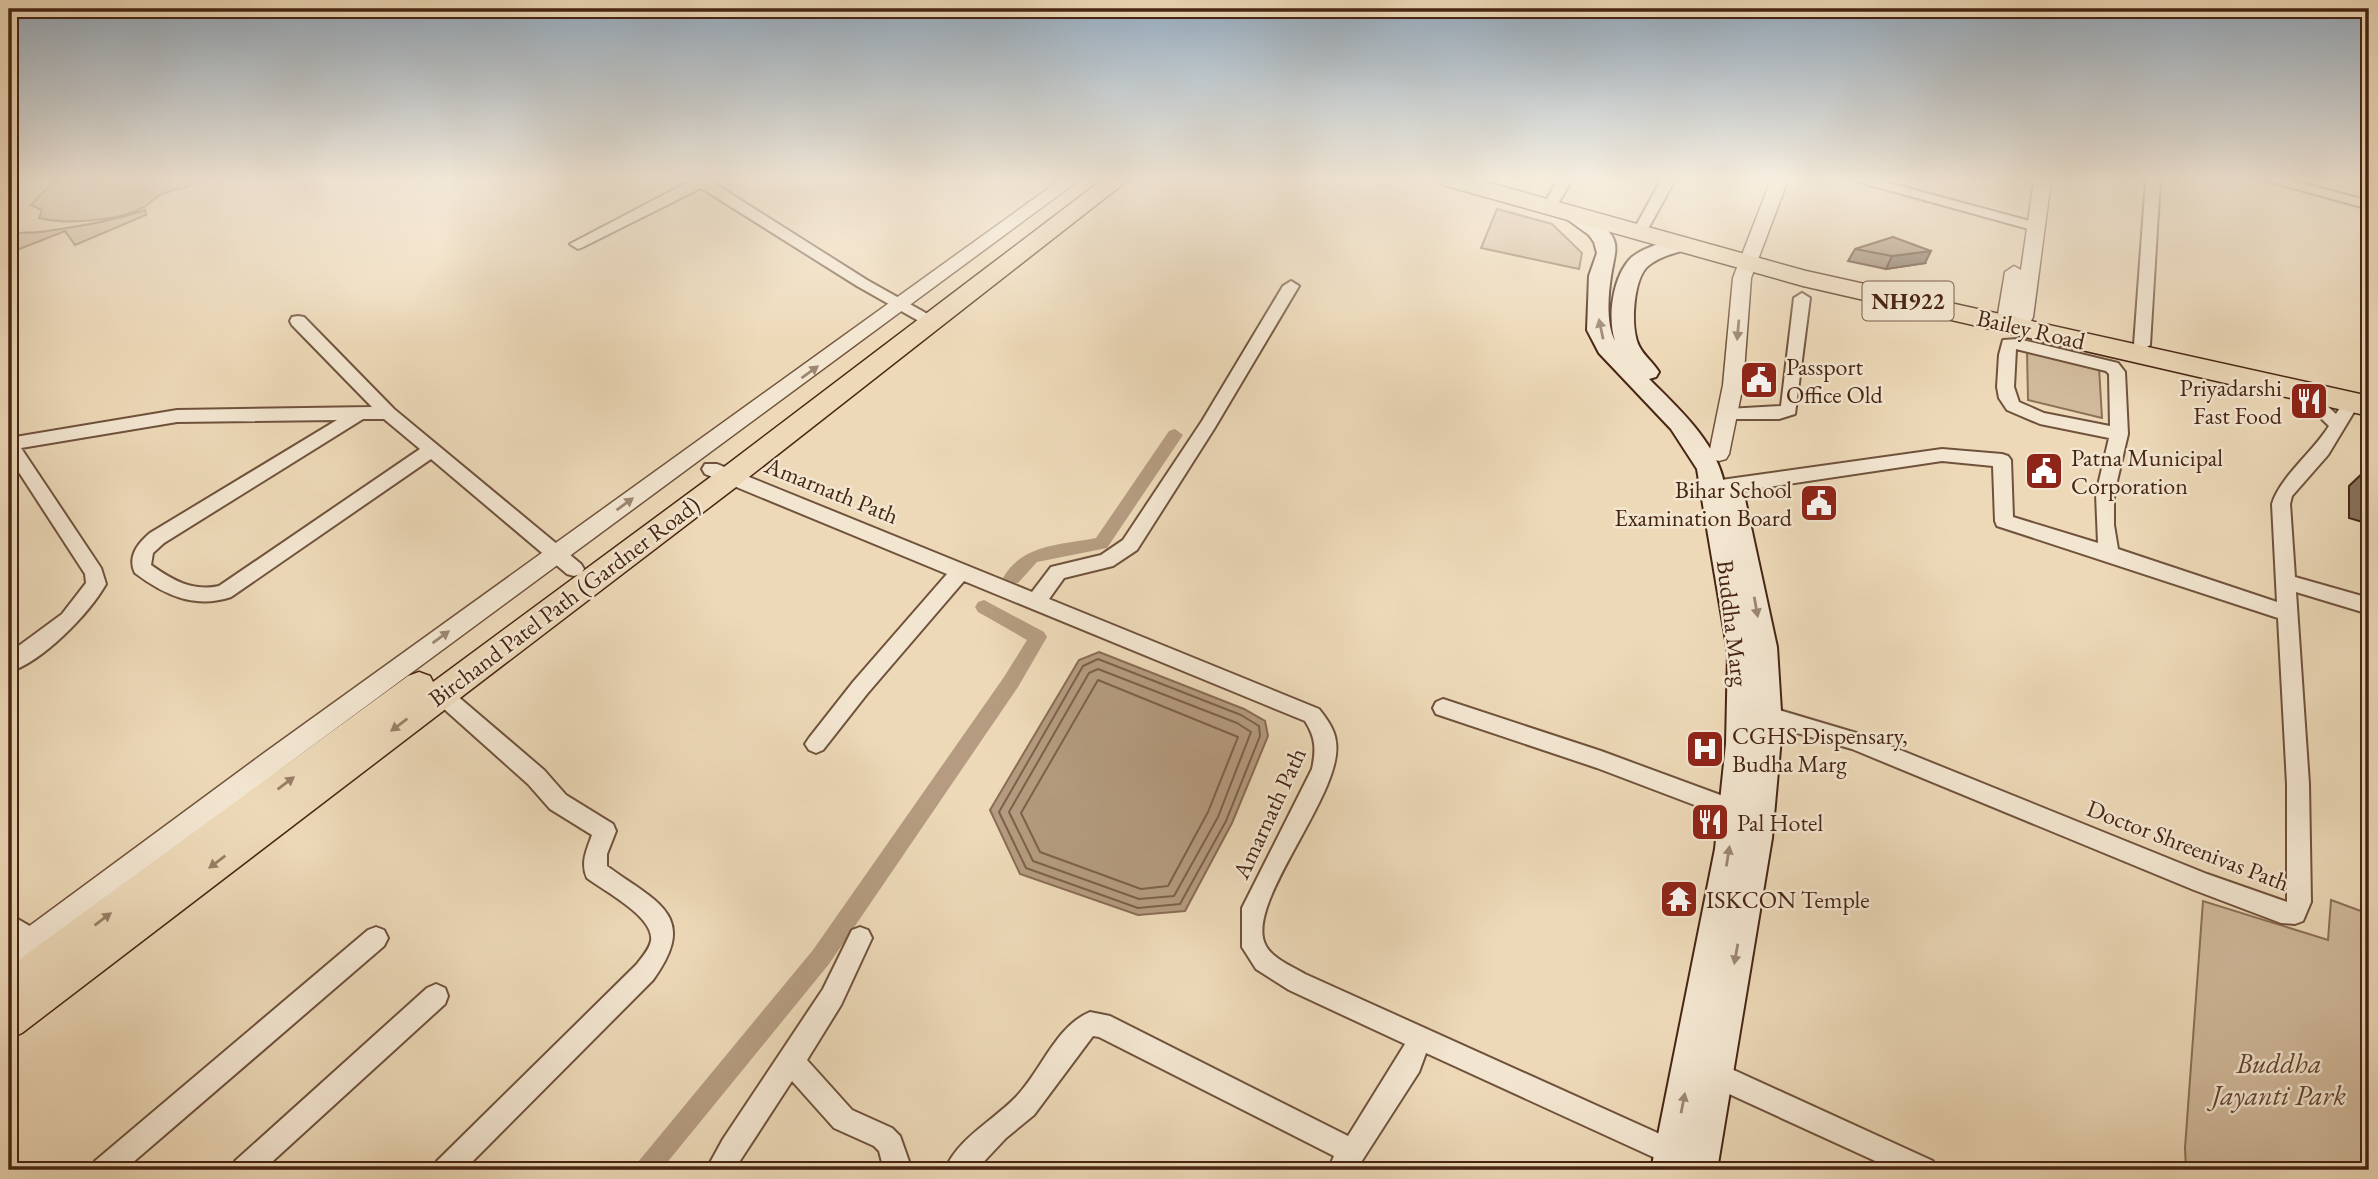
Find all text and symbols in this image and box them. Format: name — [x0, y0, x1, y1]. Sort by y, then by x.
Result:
road number: NH922 — [1862, 282, 1954, 320]
street label: Bailey Road — [1974, 302, 2089, 357]
one-way arrow — [1595, 317, 1606, 339]
one-way arrow — [1732, 319, 1743, 341]
place label: Passport Office Old — [1786, 351, 1883, 410]
public building icon: Passport Office Old — [1738, 359, 1780, 401]
one-way arrow — [801, 365, 819, 379]
place label: Priyadarshi Fast Food — [2179, 372, 2283, 431]
restaurant icon: Priyadarshi Fast Food — [2288, 380, 2330, 422]
place label: Patna Municipal Corporation — [2071, 442, 2223, 501]
street label: Amarnath Path — [760, 449, 903, 531]
public building icon: Patna Municipal Corporation — [2023, 450, 2065, 492]
place label: Bihar School Examination Board — [1614, 474, 1793, 533]
public building icon: Bihar School Examination Board — [1798, 482, 1840, 524]
street label: Birchand Patel Path (Gardner Road) — [422, 489, 706, 713]
one-way arrow — [616, 497, 634, 511]
street label: Buddha Marg — [1710, 558, 1756, 688]
one-way arrow — [1750, 596, 1761, 618]
one-way arrow — [432, 630, 450, 644]
one-way arrow — [390, 718, 408, 732]
place label: CGHS Dispensary, Budha Marg — [1732, 720, 1908, 779]
hospital icon: CGHS Dispensary, Budha Marg — [1684, 728, 1726, 770]
street label: Amarnath Path — [1225, 742, 1313, 885]
one-way arrow — [277, 776, 295, 790]
street label: Doctor Shreenivas Path — [2082, 792, 2294, 898]
restaurant icon: Pal Hotel — [1689, 801, 1731, 843]
place label: Pal Hotel — [1737, 807, 1823, 838]
one-way arrow — [1723, 844, 1734, 866]
one-way arrow — [209, 855, 227, 870]
temple icon: ISKCON Temple — [1658, 878, 1700, 920]
place label: ISKCON Temple — [1706, 884, 1870, 915]
one-way arrow — [94, 911, 112, 926]
one-way arrow — [1730, 943, 1741, 965]
park label: Buddha Jayanti Park — [2206, 1045, 2346, 1113]
one-way arrow — [1677, 1092, 1688, 1114]

